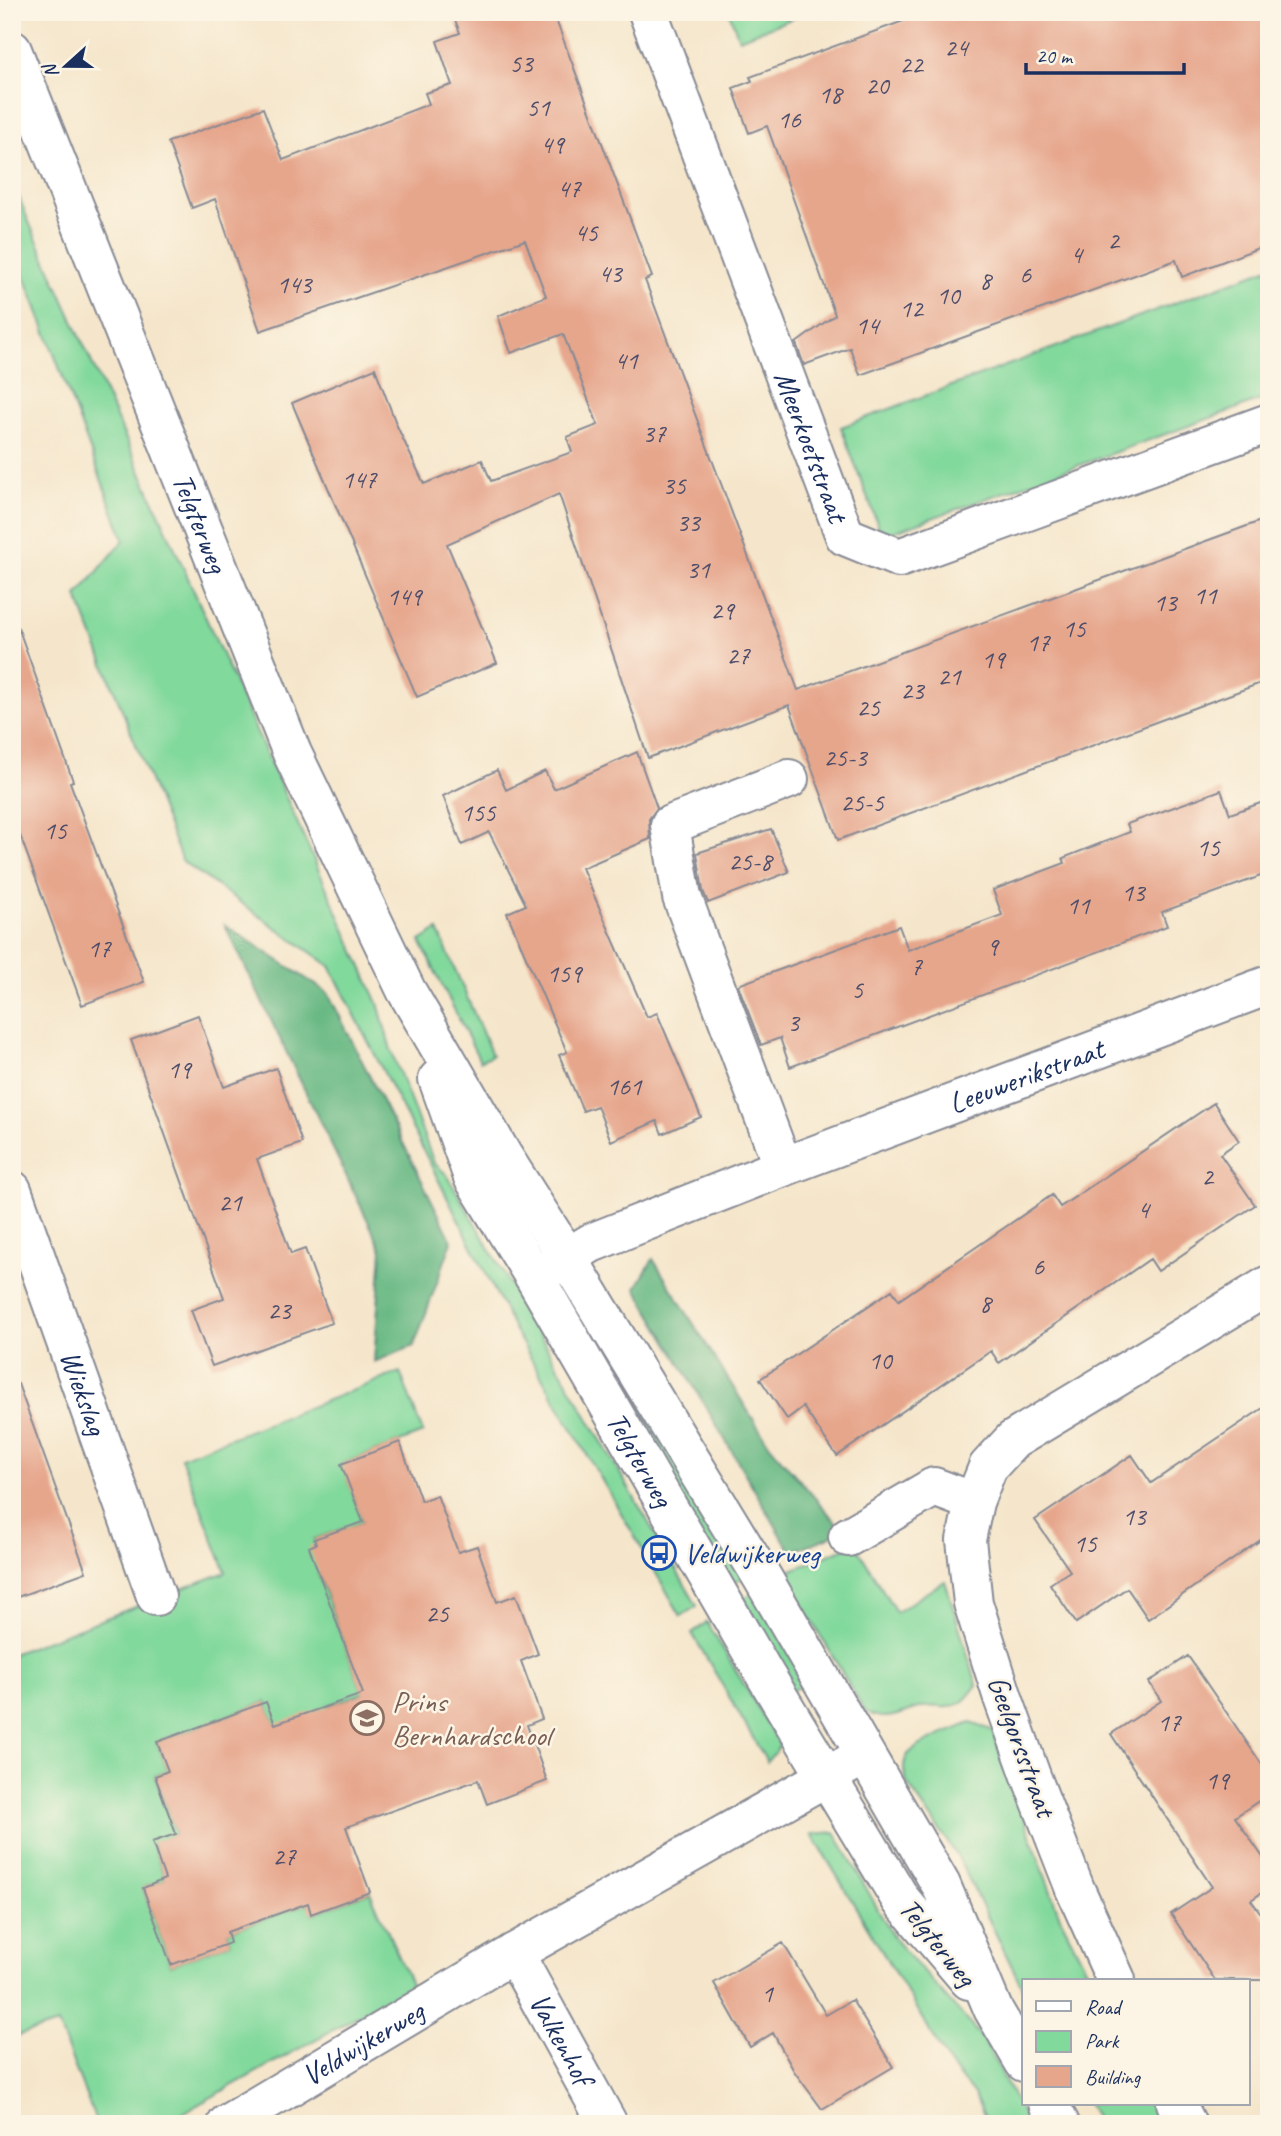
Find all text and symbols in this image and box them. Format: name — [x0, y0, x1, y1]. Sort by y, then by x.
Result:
house number: 24 — [944, 31, 970, 64]
north arrow — [32, 32, 102, 102]
scale bar — [1026, 32, 1183, 76]
text: 20 m — [1036, 43, 1074, 69]
house number: 53 — [509, 47, 535, 80]
house number: 22 — [899, 48, 925, 81]
text: N — [37, 59, 64, 82]
house number: 20 — [865, 69, 891, 102]
house number: 18 — [818, 78, 844, 111]
house number: 51 — [526, 91, 551, 124]
house number: 16 — [777, 103, 802, 136]
house number: 49 — [540, 128, 566, 161]
house number: 47 — [557, 172, 582, 205]
house number: 45 — [574, 216, 599, 249]
house number: 2 — [1107, 224, 1121, 257]
house number: 4 — [1070, 238, 1084, 271]
house number: 43 — [598, 257, 624, 290]
house number: 6 — [1019, 258, 1032, 291]
house number: 8 — [979, 264, 993, 297]
house number: 143 — [276, 268, 314, 301]
house number: 10 — [936, 279, 962, 312]
house number: 12 — [899, 292, 925, 325]
house number: 14 — [855, 309, 881, 342]
house number: 41 — [614, 344, 639, 377]
street label: Meerkoetstraat — [766, 365, 858, 530]
house number: 37 — [642, 417, 667, 450]
house number: 147 — [341, 463, 378, 496]
street label: Telgterweg — [164, 468, 238, 580]
house number: 35 — [662, 469, 687, 502]
house number: 33 — [676, 506, 702, 539]
house number: 31 — [686, 553, 711, 586]
house number: 11 — [1193, 579, 1218, 612]
house number: 149 — [386, 580, 424, 613]
house number: 13 — [1153, 586, 1179, 619]
house number: 29 — [710, 594, 736, 627]
house number: 15 — [1062, 612, 1087, 645]
house number: 17 — [1026, 626, 1051, 659]
house number: 27 — [726, 639, 751, 672]
house number: 19 — [981, 643, 1007, 676]
house number: 21 — [937, 660, 962, 693]
house number: 23 — [900, 674, 926, 707]
house number: 25 — [856, 691, 881, 724]
house number: 25-3 — [823, 741, 869, 774]
house number: 25-5 — [840, 786, 885, 819]
house number: 155 — [460, 796, 497, 829]
house number: 15 — [43, 814, 68, 847]
house number: 15 — [1196, 831, 1221, 864]
house number: 25-8 — [728, 845, 774, 878]
house number: 13 — [1121, 876, 1147, 909]
house number: 11 — [1066, 889, 1091, 922]
house number: 9 — [986, 930, 1000, 963]
house number: 17 — [87, 932, 112, 965]
house number: 7 — [910, 950, 923, 983]
house number: 159 — [546, 957, 584, 990]
house number: 5 — [851, 973, 864, 1006]
house number: 3 — [787, 1006, 801, 1039]
street label: Leeuwerikstraat — [943, 1029, 1112, 1122]
house number: 19 — [167, 1053, 193, 1086]
house number: 161 — [606, 1070, 643, 1103]
house number: 2 — [1201, 1160, 1215, 1193]
house number: 21 — [218, 1186, 243, 1219]
house number: 4 — [1137, 1193, 1151, 1226]
house number: 6 — [1032, 1250, 1045, 1283]
house number: 8 — [979, 1287, 993, 1320]
house number: 23 — [267, 1294, 293, 1327]
house number: 10 — [868, 1344, 894, 1377]
street label: Wiekslag — [51, 1345, 117, 1441]
street label: Telgterweg — [598, 1405, 684, 1515]
house number: 13 — [1122, 1500, 1148, 1533]
house number: 15 — [1073, 1527, 1098, 1560]
bus stop icon: Veldwijkerweg — [640, 1534, 678, 1572]
place label: Veldwijkerweg — [684, 1534, 822, 1572]
house number: 25 — [425, 1597, 450, 1630]
street label: Geelgorsstraat — [979, 1670, 1066, 1825]
place label: Prins Bernhardschool — [392, 1682, 556, 1754]
school or university icon: Prins Bernhardschool — [348, 1699, 386, 1737]
house number: 17 — [1157, 1706, 1182, 1739]
house number: 19 — [1205, 1764, 1231, 1797]
house number: 27 — [272, 1840, 297, 1873]
street label: Telgterweg — [891, 1890, 987, 1996]
house number: 1 — [761, 1977, 774, 2010]
legend — [1022, 1979, 1250, 2104]
street label: Valkenhof — [521, 1986, 605, 2097]
street label: Veldwijkerweg — [295, 1991, 433, 2094]
text: Road — [1085, 1994, 1124, 2020]
text: Park — [1085, 2028, 1120, 2054]
text: Building — [1085, 2064, 1142, 2090]

